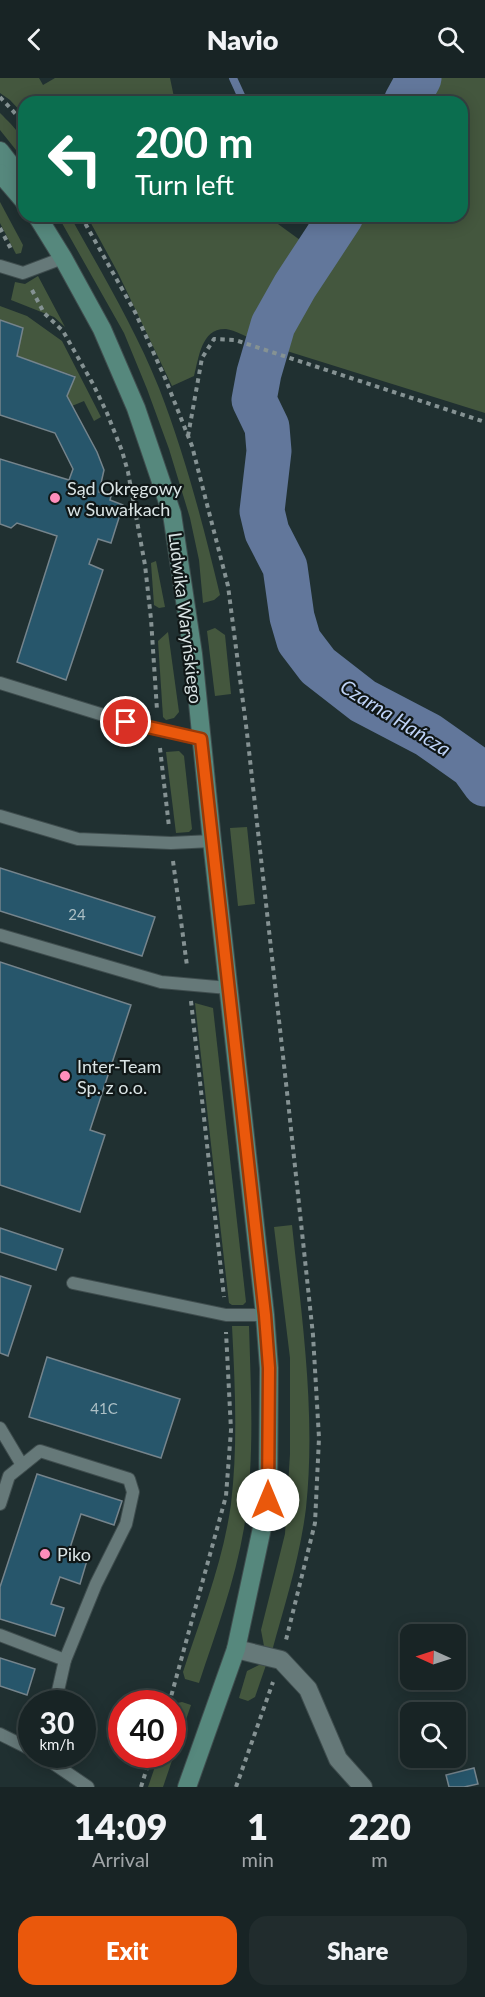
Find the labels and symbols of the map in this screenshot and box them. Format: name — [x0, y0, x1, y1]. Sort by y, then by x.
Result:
place label: Sąd Okręgowy w Suwałkach — [67, 477, 183, 520]
marker: Sąd Okręgowy w Suwałkach — [48, 491, 62, 505]
street label: Ludwika Waryńskiego — [165, 531, 207, 705]
water label: Czarna Hańcza — [336, 674, 456, 760]
pin — [100, 696, 151, 747]
house number: 24 — [68, 905, 86, 923]
place label: Inter-Team Sp. z o.o. — [77, 1055, 161, 1098]
marker: Inter-Team Sp. z o.o. — [58, 1069, 72, 1083]
house number: 41C — [90, 1399, 118, 1417]
position arrow — [236, 1468, 300, 1532]
place label: Piko — [57, 1543, 91, 1565]
marker: Piko — [38, 1547, 52, 1561]
north arrow — [400, 1624, 466, 1690]
speed limit sign: 40 — [108, 1690, 186, 1768]

